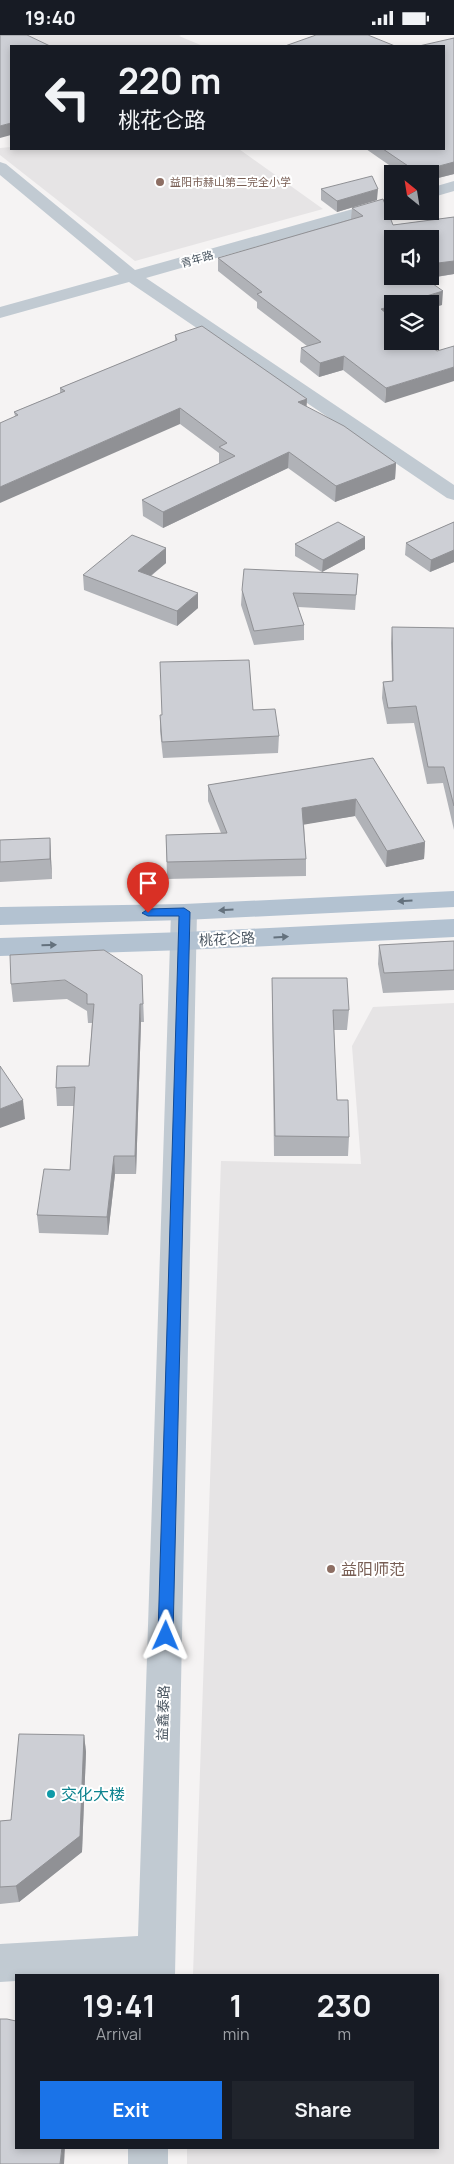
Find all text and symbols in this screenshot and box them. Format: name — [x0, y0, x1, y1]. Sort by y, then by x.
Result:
text: 19:40 — [25, 5, 76, 31]
text: 220 m — [118, 57, 221, 105]
icon: left — [35, 65, 100, 130]
text: 桃花仑路 — [118, 105, 206, 135]
north arrow — [384, 165, 439, 220]
map controls — [384, 165, 439, 350]
place label: 益阳市赫山第二完全小学 — [170, 174, 291, 189]
marker: 益阳市赫山第二完全小学 — [154, 176, 166, 188]
button: sound — [384, 230, 439, 285]
street label: 青年路 — [179, 247, 215, 270]
button: layers — [384, 295, 439, 350]
pin — [127, 862, 169, 913]
icon: arrive — [134, 869, 162, 897]
one-way arrow — [397, 898, 413, 906]
one-way arrow — [217, 906, 233, 914]
street label: 桃花仑路 — [199, 928, 255, 949]
one-way arrow — [273, 932, 289, 940]
one-way arrow — [41, 941, 57, 949]
place label: 益阳师范 — [341, 1558, 405, 1580]
marker: 益阳师范 — [325, 1563, 337, 1575]
position arrow — [139, 1609, 191, 1661]
street label: 益鑫泰路 — [152, 1685, 173, 1741]
place label: 交化大楼 — [61, 1783, 125, 1805]
marker: 交化大楼 — [45, 1788, 57, 1800]
text: 19:41 — [82, 1985, 156, 2026]
text: 1 — [230, 1985, 243, 2026]
text: 230 — [317, 1985, 372, 2026]
text: Arrival — [96, 2023, 142, 2045]
text: min — [223, 2023, 250, 2045]
text: m — [337, 2023, 351, 2045]
button: Exit — [40, 2081, 222, 2139]
button: Share — [232, 2081, 414, 2139]

